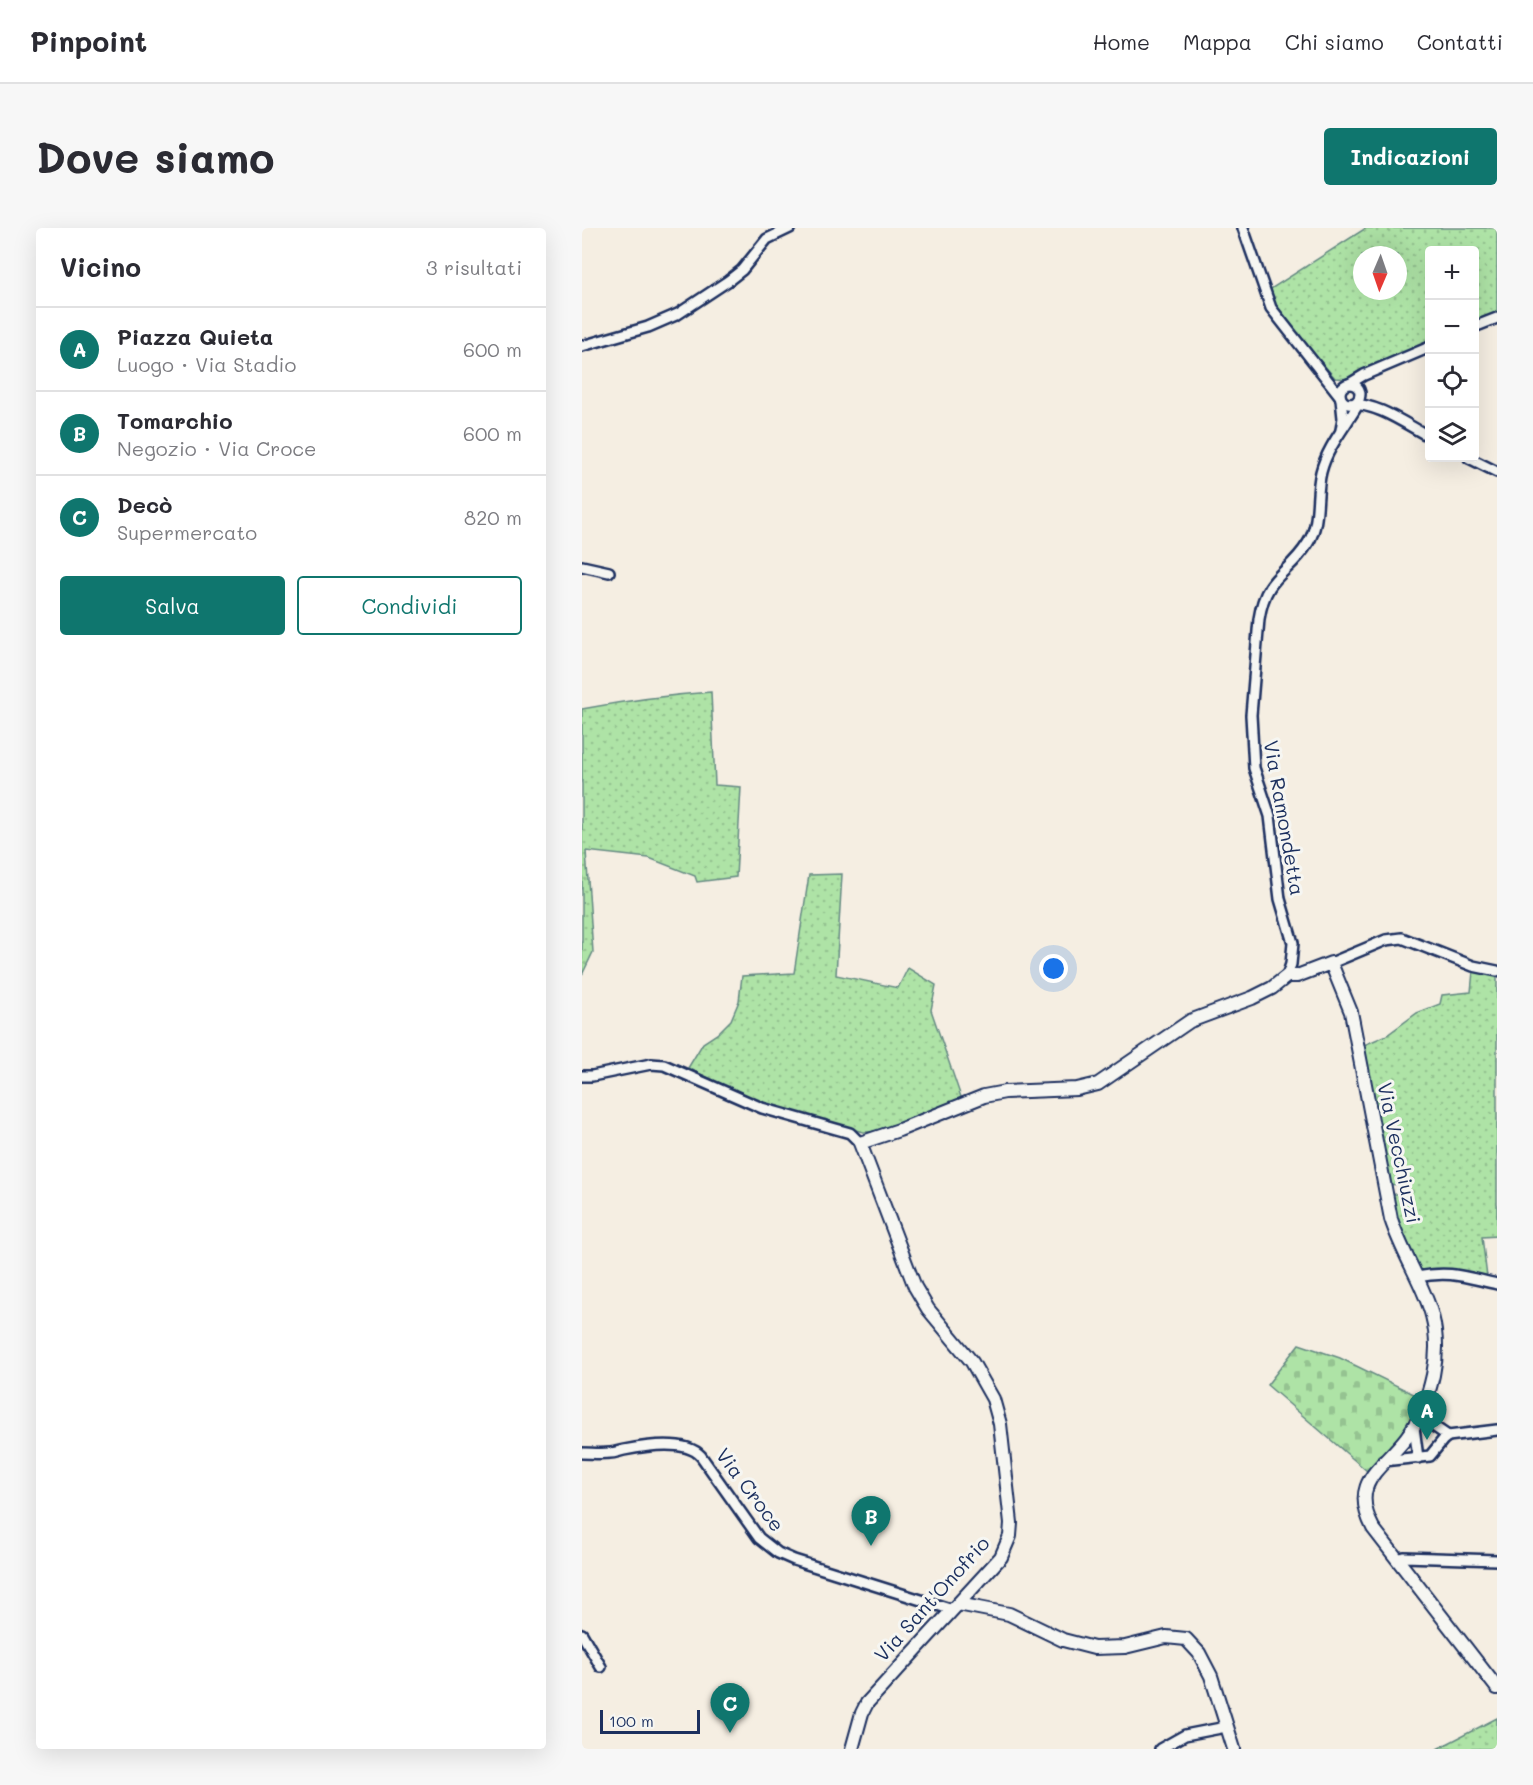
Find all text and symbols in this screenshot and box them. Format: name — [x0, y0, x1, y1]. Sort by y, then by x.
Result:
text: Pinpoint — [30, 23, 147, 59]
text: Home — [1093, 28, 1150, 55]
text: Mappa — [1183, 28, 1252, 55]
text: Chi siamo — [1285, 28, 1384, 55]
text: Contatti — [1417, 28, 1503, 55]
button: Indicazioni — [1324, 128, 1497, 185]
text: Dove siamo — [36, 129, 275, 184]
north arrow — [1353, 246, 1407, 300]
map controls — [1425, 246, 1479, 462]
button: + — [1425, 246, 1479, 300]
text: Vicino — [60, 250, 141, 284]
text: 3 risultati — [426, 254, 522, 280]
button: − — [1425, 300, 1479, 354]
text: Piazza Quieta — [117, 322, 273, 351]
text: A — [73, 336, 86, 362]
text: 600 m — [463, 336, 522, 362]
text: Luogo · Via Stadio — [117, 351, 296, 377]
button: locate — [1425, 354, 1479, 408]
text: Tomarchio — [117, 406, 233, 435]
button: layers — [1425, 408, 1479, 462]
text: B — [73, 420, 86, 446]
text: 600 m — [463, 420, 522, 446]
text: Negozio · Via Croce — [117, 435, 316, 461]
text: Decò — [117, 490, 172, 519]
text: C — [72, 504, 87, 530]
text: 820 m — [464, 504, 522, 530]
text: Supermercato — [117, 519, 257, 545]
button: Salva — [60, 576, 285, 635]
button: Condividi — [297, 576, 522, 635]
street label: Via Ramondetta — [1259, 738, 1311, 897]
your location — [1039, 954, 1068, 983]
street label: Via Vecchiuzzi — [1372, 1080, 1428, 1226]
pin: A — [1408, 1390, 1446, 1440]
street label: Via Croce — [711, 1442, 791, 1536]
pin: B — [852, 1496, 890, 1546]
street label: Via Sant'Onofrio — [868, 1530, 995, 1667]
pin: C — [710, 1684, 750, 1733]
scale bar — [600, 1707, 700, 1734]
text: 100 m — [609, 1710, 654, 1731]

